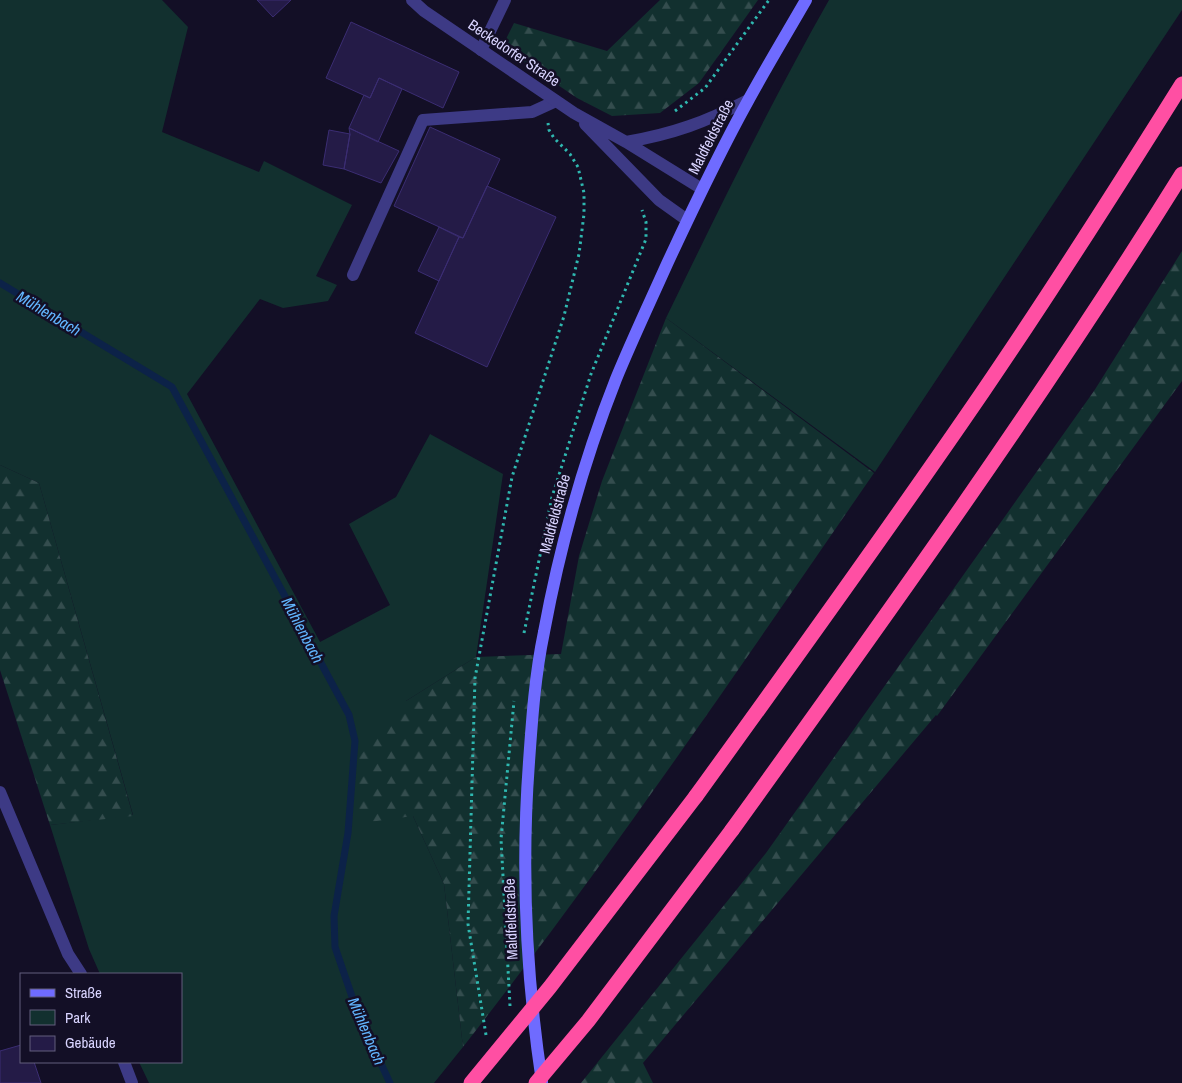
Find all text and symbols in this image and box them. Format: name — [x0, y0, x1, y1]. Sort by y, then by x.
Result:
street label: Beckedorfer Straße — [464, 14, 564, 91]
street label: Maldfeldstraße — [683, 96, 738, 178]
water label: Mühlenbach — [13, 285, 85, 341]
street label: Maldfeldstraße — [534, 472, 575, 556]
water label: Mühlenbach — [277, 593, 329, 667]
street label: Maldfeldstraße — [499, 878, 522, 960]
legend — [20, 973, 182, 1063]
text: Straße — [65, 982, 102, 1003]
water label: Mühlenbach — [343, 994, 391, 1068]
text: Park — [65, 1007, 91, 1028]
text: Gebäude — [65, 1032, 116, 1053]

